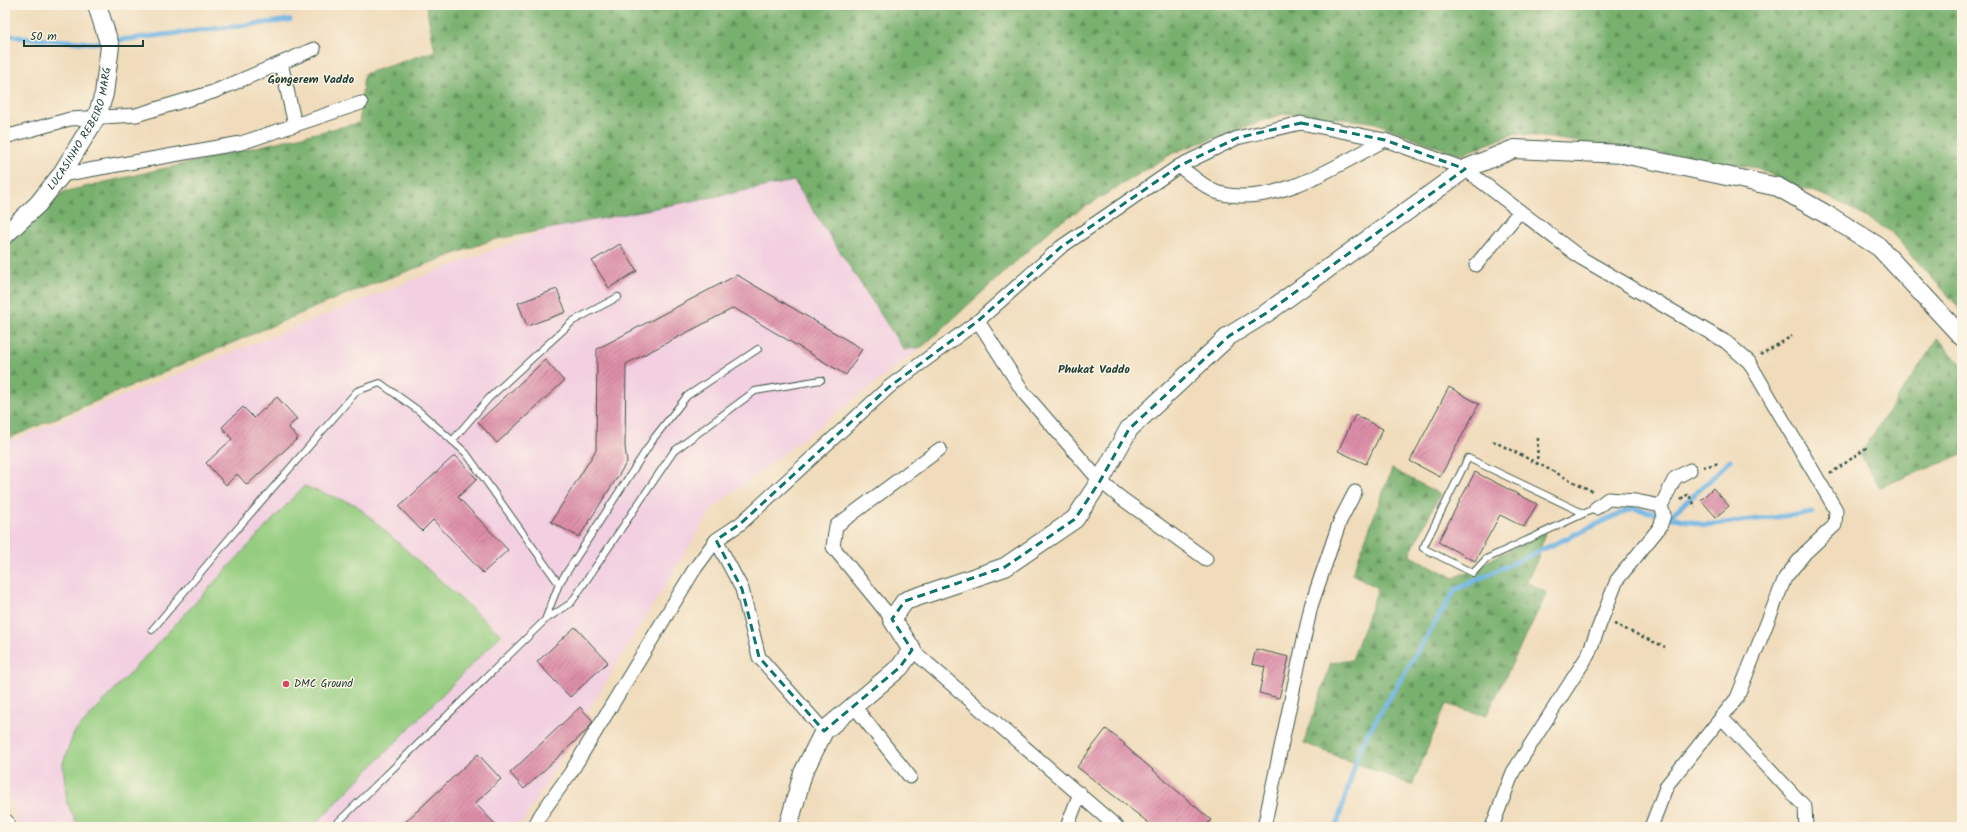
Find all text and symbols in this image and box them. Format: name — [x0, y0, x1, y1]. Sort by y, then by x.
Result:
scale bar — [24, 22, 143, 48]
text: 50 m — [30, 27, 57, 46]
street label: LUCASINHO REBEIRO MARG — [43, 66, 116, 195]
district label: Gongerem Vaddo — [268, 70, 355, 89]
district label: Phukat Vaddo — [1058, 360, 1131, 379]
place label: DMC Ground — [294, 675, 353, 693]
marker: DMC Ground — [281, 679, 291, 689]

